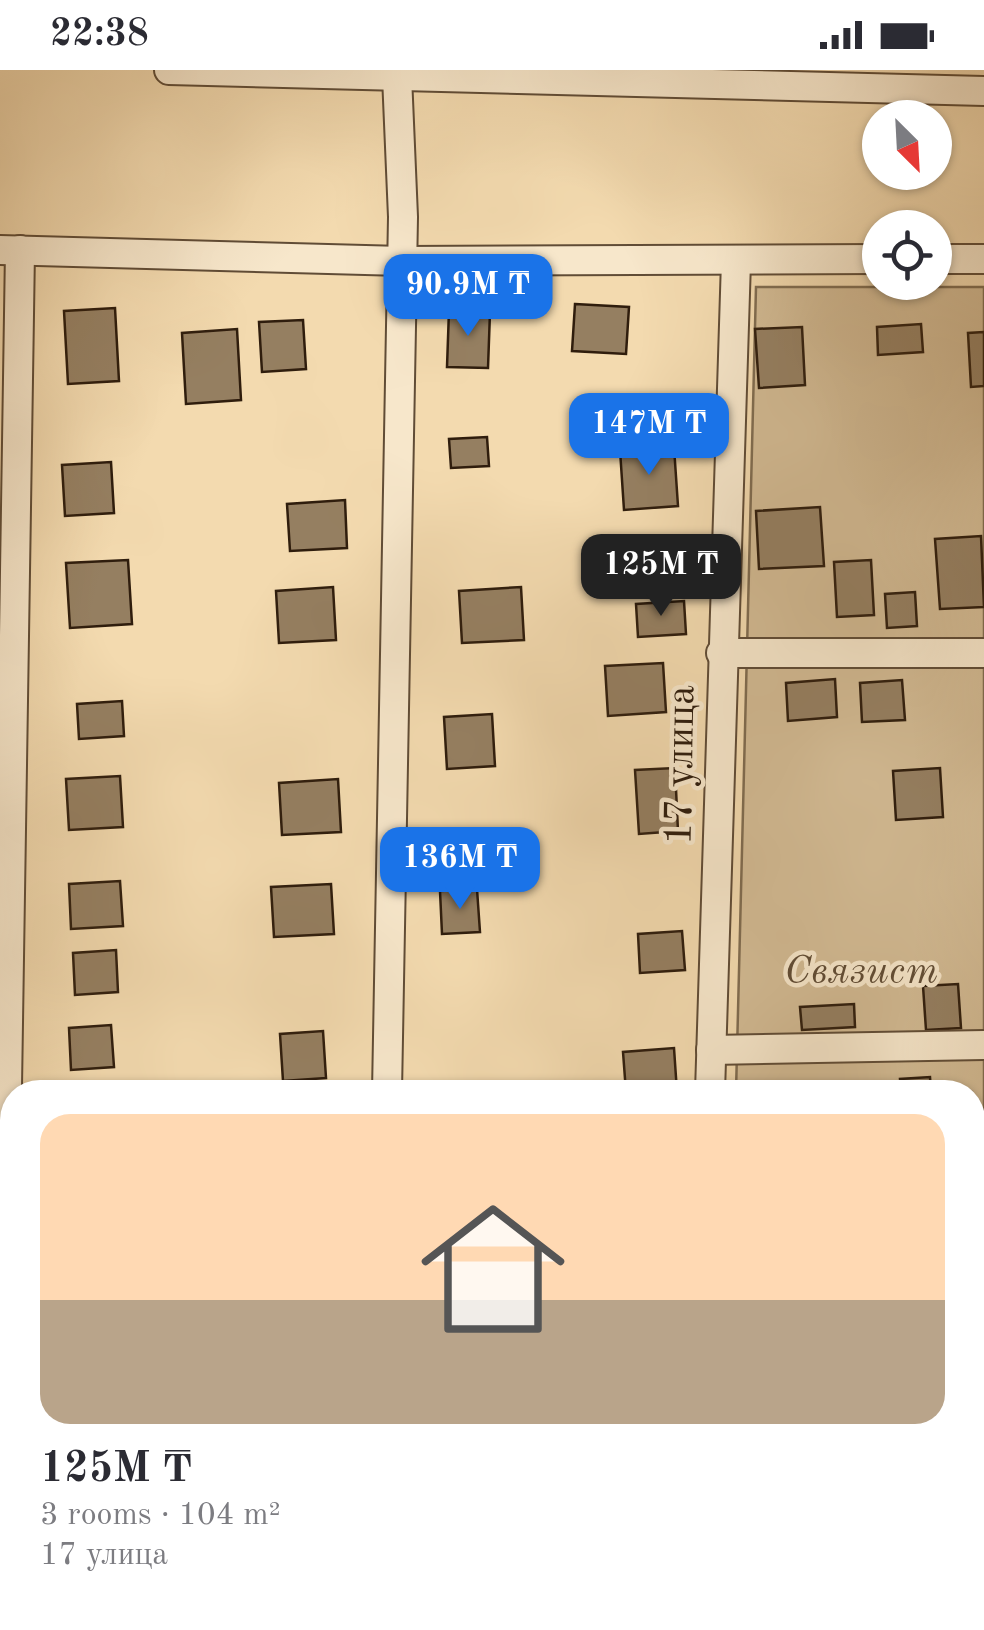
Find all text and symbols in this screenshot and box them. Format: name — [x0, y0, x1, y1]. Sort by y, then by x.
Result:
text: 22:38 — [50, 16, 149, 54]
north arrow — [862, 100, 952, 190]
map controls — [862, 100, 952, 300]
button: locate — [862, 210, 952, 300]
pin: 90.9M ₸ — [376, 254, 560, 339]
text: 90.9M ₸ — [406, 270, 531, 302]
pin: 147M ₸ — [568, 393, 730, 478]
text: 147M ₸ — [591, 409, 707, 441]
pin: 125M ₸ — [580, 534, 742, 619]
text: 125M ₸ — [603, 550, 719, 582]
street label: 17 улица — [661, 685, 703, 845]
pin: 136M ₸ — [379, 827, 541, 912]
text: 136M ₸ — [402, 843, 518, 875]
park label: Связист — [784, 953, 938, 993]
icon: home — [403, 1179, 583, 1359]
text: 125M ₸ — [40, 1449, 192, 1491]
text: 3 rooms · 104 m² — [40, 1500, 281, 1532]
text: 17 улица — [40, 1540, 168, 1572]

